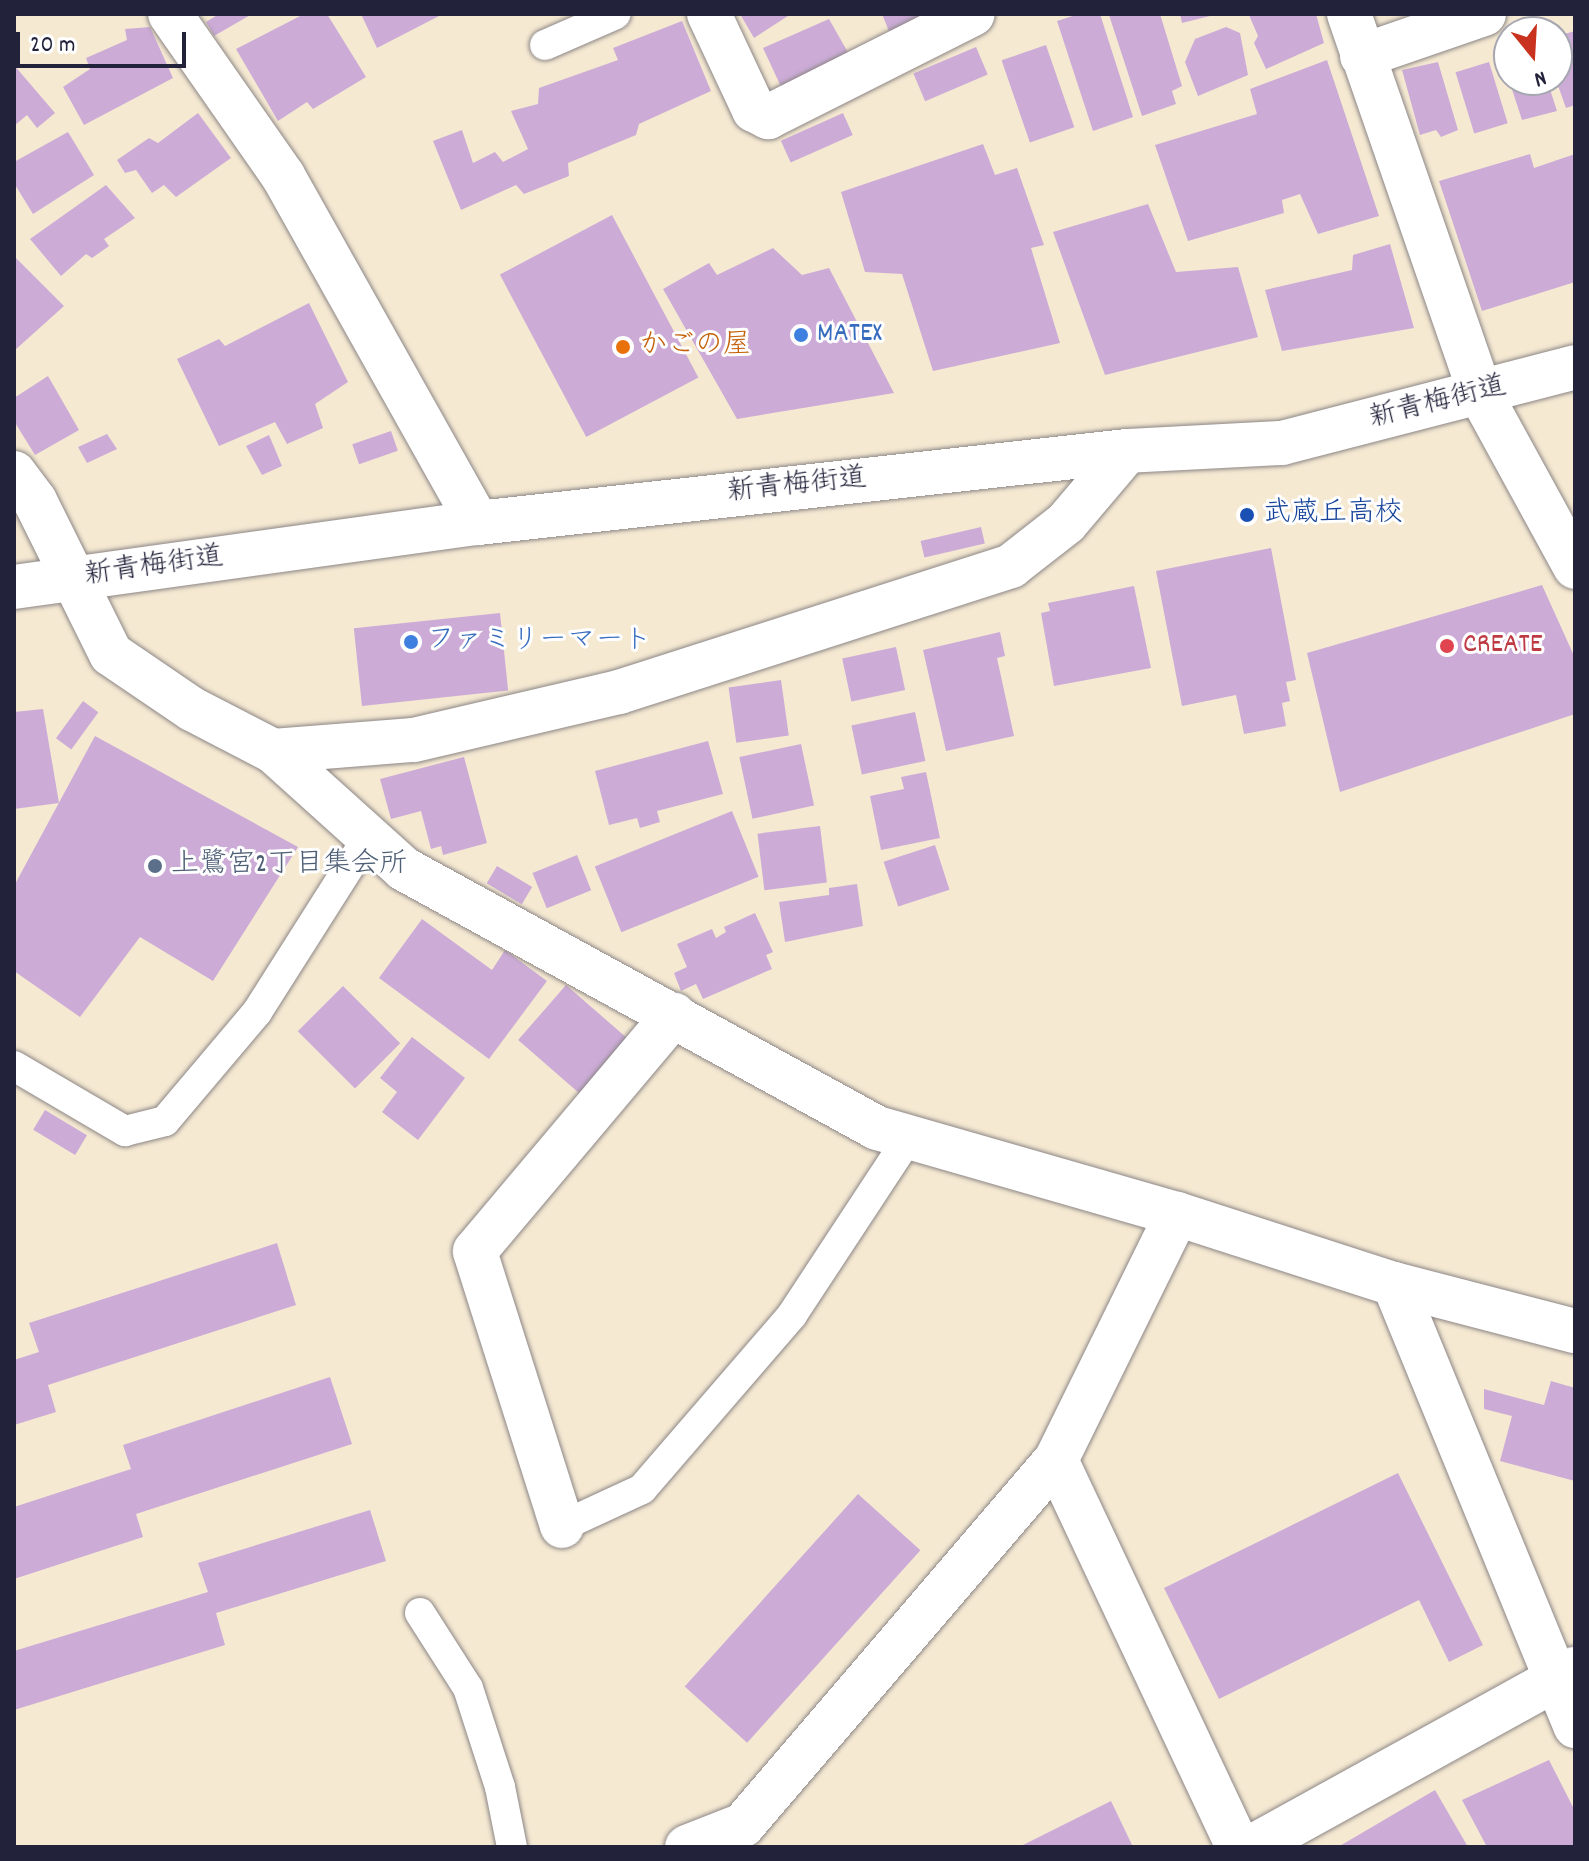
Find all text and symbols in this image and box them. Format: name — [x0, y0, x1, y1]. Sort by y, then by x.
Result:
scale bar — [20, 16, 190, 66]
north arrow — [1493, 16, 1573, 96]
text: 20 m — [30, 29, 76, 63]
text: N — [1530, 61, 1550, 94]
place label: MATEX — [817, 318, 882, 352]
marker: MATEX — [792, 326, 810, 344]
place label: かごの屋 — [639, 330, 751, 364]
marker: かごの屋 — [614, 338, 632, 356]
street label: 新青梅街道 — [1366, 371, 1510, 437]
street label: 新青梅街道 — [726, 463, 868, 511]
place label: 武蔵丘高校 — [1263, 498, 1403, 532]
marker: 武蔵丘高校 — [1238, 506, 1256, 524]
street label: 新青梅街道 — [82, 542, 226, 594]
place label: ファミリーマート — [427, 625, 651, 659]
place label: CREATE — [1463, 629, 1542, 663]
marker: ファミリーマート — [402, 633, 420, 651]
marker: CREATE — [1438, 637, 1456, 655]
place label: 上鷺宮2丁目集会所 — [171, 849, 407, 883]
marker: 上鷺宮2丁目集会所 — [146, 857, 164, 875]

